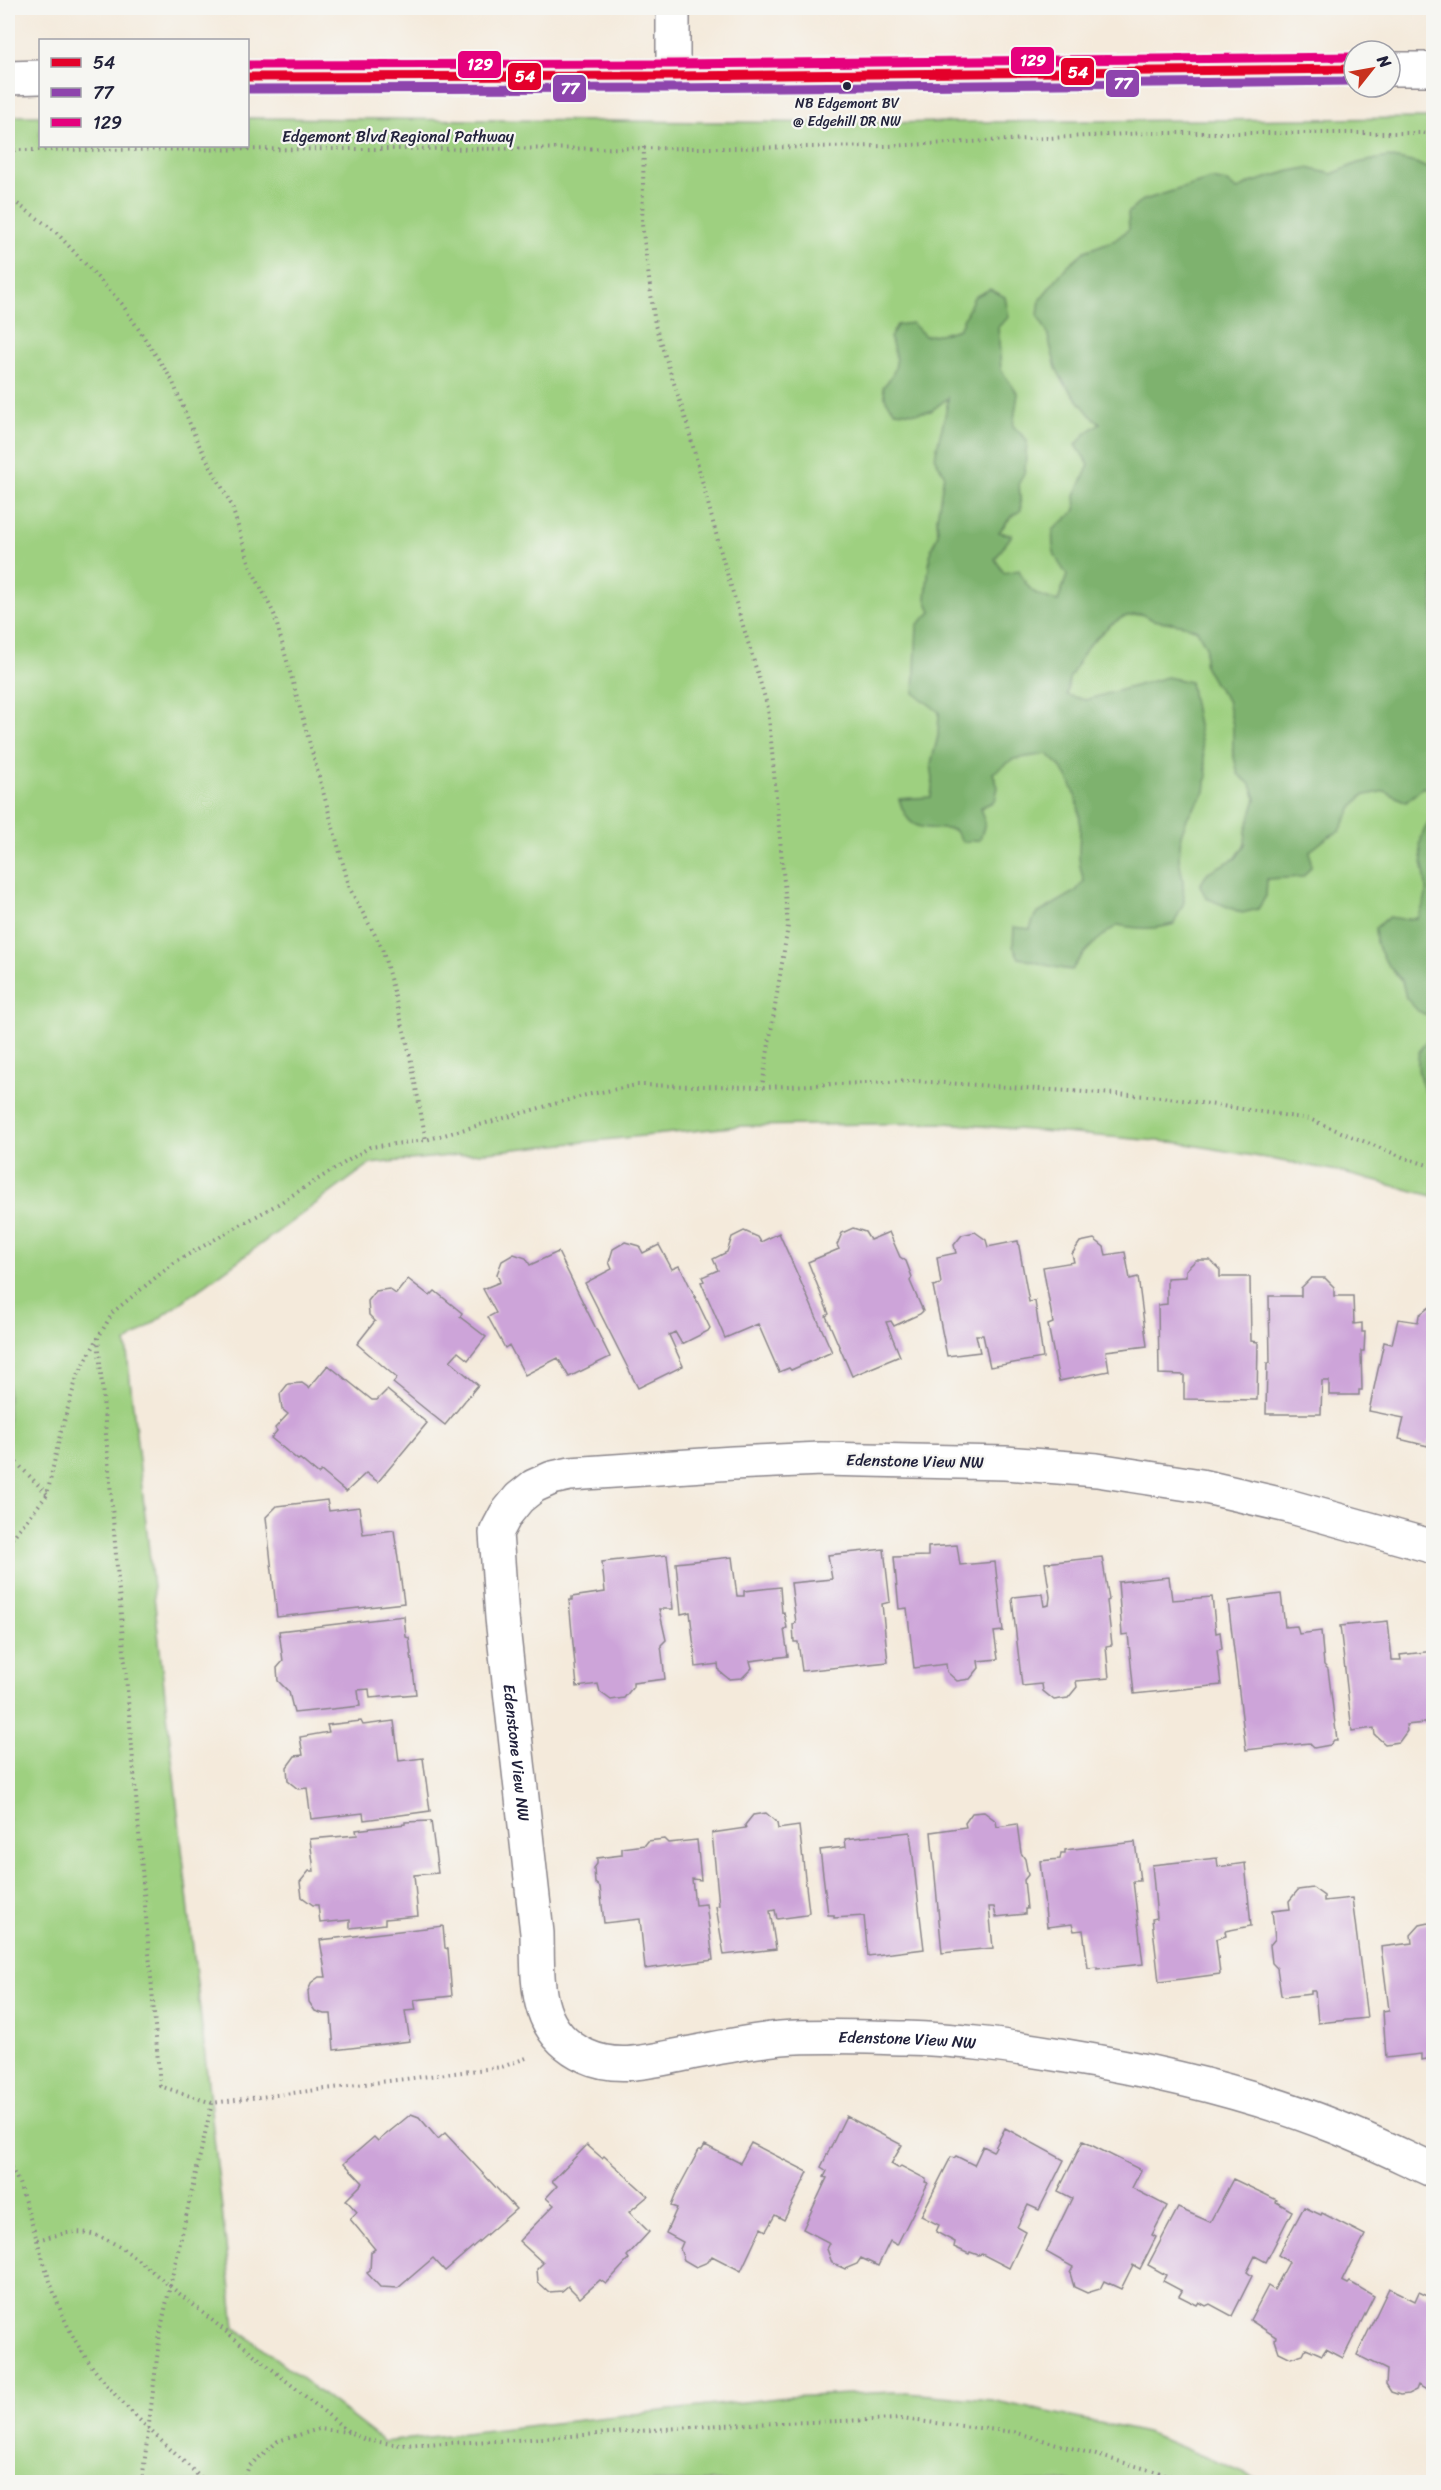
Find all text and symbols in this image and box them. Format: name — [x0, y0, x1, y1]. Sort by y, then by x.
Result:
legend — [39, 39, 249, 147]
north arrow — [1342, 39, 1402, 99]
line badge: 129 — [1010, 46, 1055, 75]
text: 129 — [1020, 46, 1046, 75]
text: 54 — [93, 47, 115, 79]
text: N — [1369, 48, 1400, 75]
line badge: 129 — [457, 50, 502, 79]
text: 129 — [467, 50, 493, 79]
line badge: 54 — [1060, 57, 1095, 86]
text: 54 — [1068, 58, 1088, 87]
line badge: 54 — [507, 62, 542, 91]
text: 54 — [515, 62, 535, 91]
line badge: 77 — [1105, 69, 1140, 98]
text: 77 — [1114, 69, 1134, 98]
line badge: 77 — [552, 74, 587, 103]
text: 77 — [561, 74, 581, 103]
text: 77 — [93, 77, 115, 109]
marker: NB Edgemont BV @ Edgehill DR NW — [841, 80, 853, 92]
place label: NB Edgemont BV @ Edgehill DR NW — [793, 91, 901, 134]
text: 129 — [93, 107, 122, 139]
street label: Edgemont Blvd Regional Pathway — [282, 122, 515, 151]
street label: Edenstone View NW — [846, 1445, 984, 1477]
street label: Edenstone View NW — [495, 1683, 539, 1823]
street label: Edenstone View NW — [838, 2022, 978, 2057]

